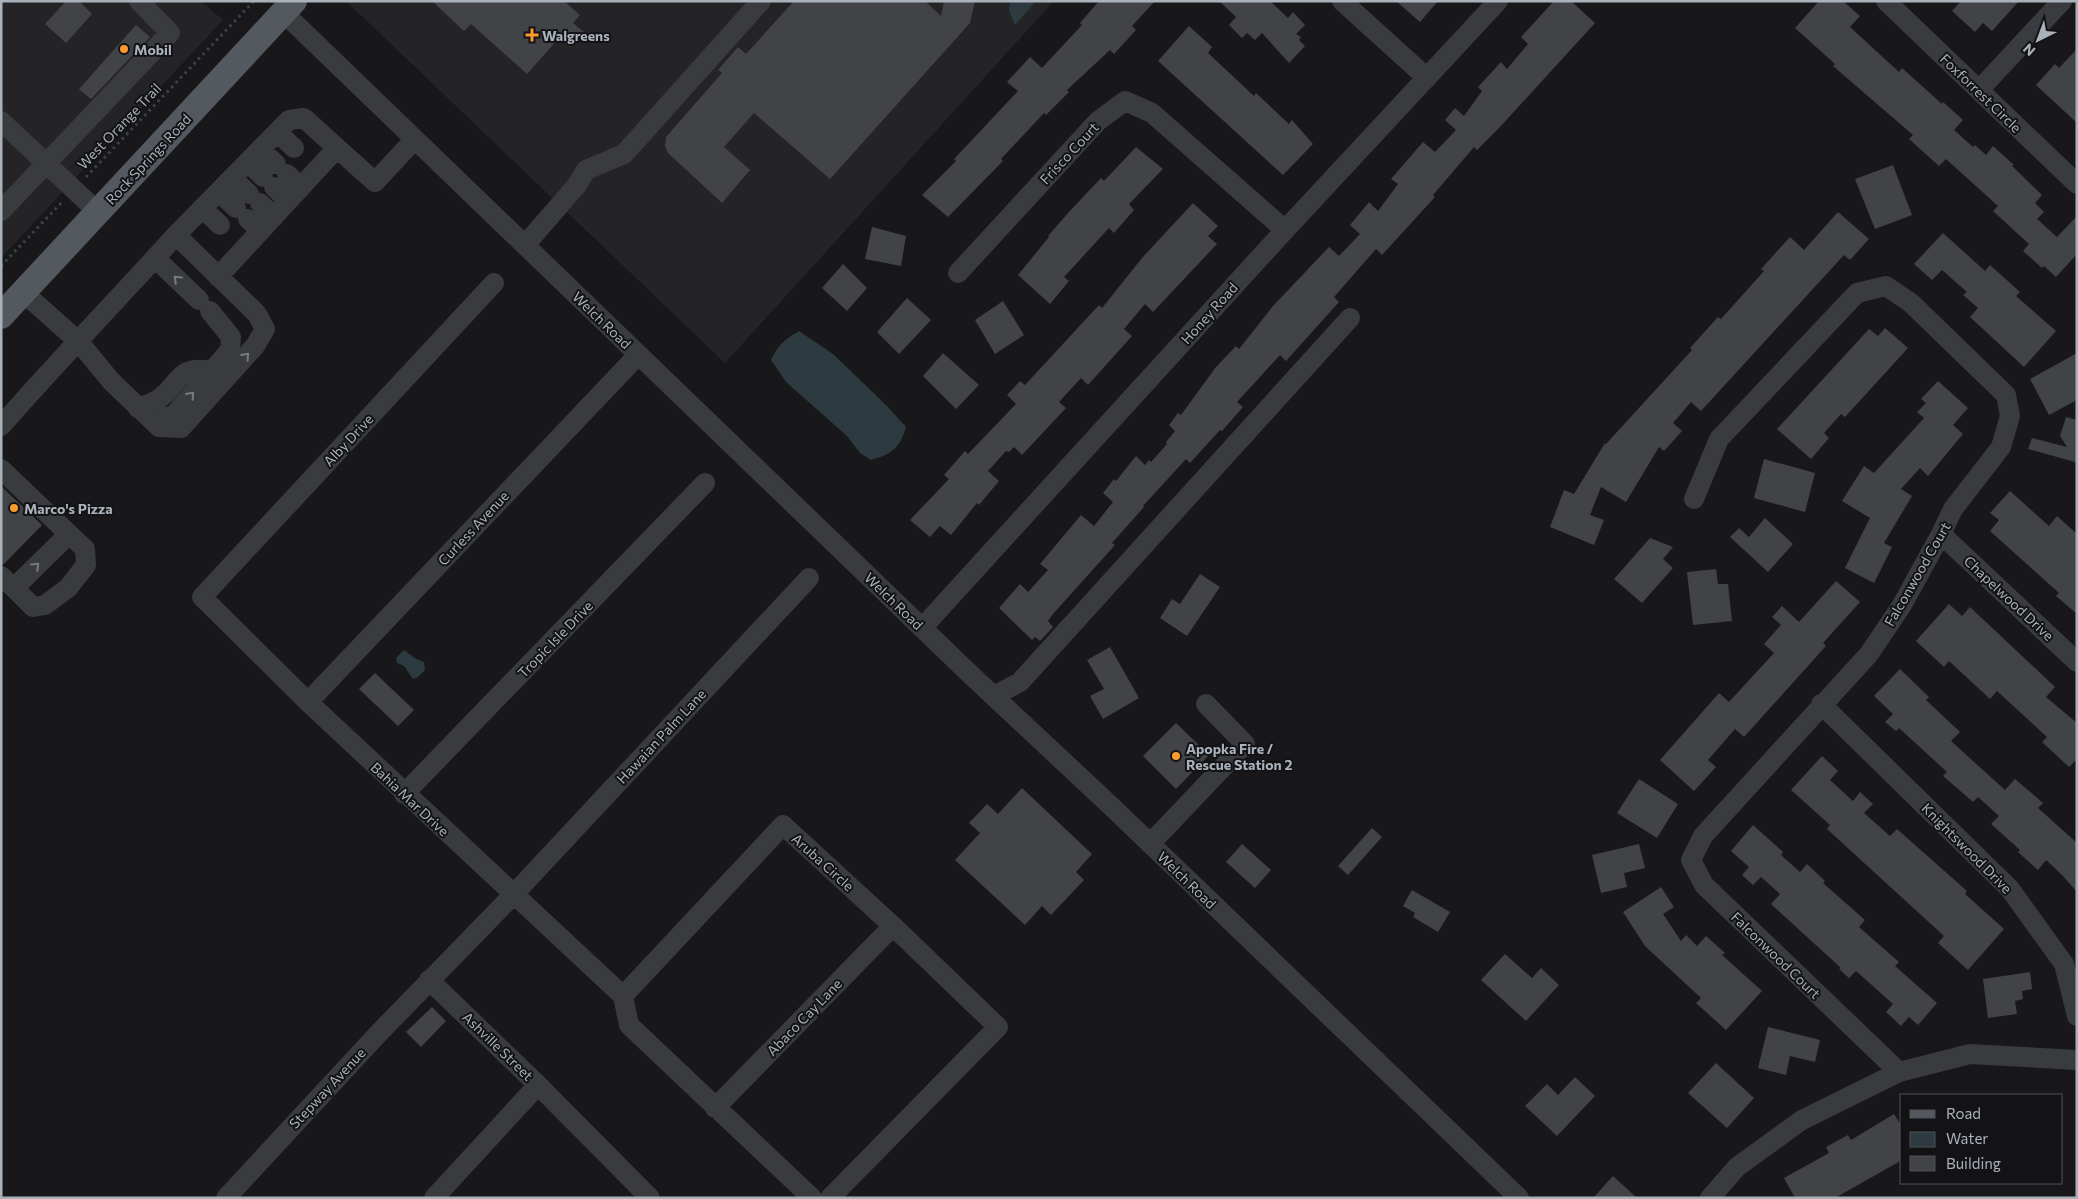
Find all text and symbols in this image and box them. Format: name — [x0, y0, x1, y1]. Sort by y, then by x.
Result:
north arrow — [2013, 15, 2063, 65]
place label: Walgreens — [542, 27, 610, 44]
marker: Walgreens — [526, 29, 538, 41]
text: N — [2019, 40, 2039, 60]
place label: Mobil — [134, 41, 172, 58]
marker: Mobil — [118, 43, 130, 55]
street label: Foxforrest Circle — [1937, 50, 2025, 136]
street label: West Orange Trail — [74, 79, 164, 173]
street label: Rock Springs Road — [102, 110, 194, 208]
street label: Frisco Court — [1036, 118, 1102, 187]
one-way arrow — [173, 276, 182, 285]
street label: Honey Road — [1177, 279, 1241, 347]
street label: Welch Road — [569, 288, 635, 352]
one-way arrow — [240, 352, 249, 361]
one-way arrow — [185, 392, 194, 401]
street label: Alby Drive — [320, 410, 376, 470]
street label: Curless Avenue — [434, 487, 512, 569]
place label: Marco's Pizza — [24, 500, 113, 517]
marker: Marco's Pizza — [8, 502, 20, 514]
street label: Falconwood Court — [1880, 519, 1954, 629]
street label: Chapelwood Drive — [1961, 552, 2057, 644]
one-way arrow — [30, 563, 39, 572]
street label: Welch Road — [861, 569, 927, 633]
street label: Tropic Isle Drive — [514, 597, 596, 681]
street label: Hawaian Palm Lane — [613, 685, 709, 787]
place label: Apopka Fire / Rescue Station 2 — [1186, 740, 1292, 773]
marker: Apopka Fire / Rescue Station 2 — [1170, 750, 1182, 762]
street label: Bahia Mar Drive — [367, 758, 453, 840]
street label: Knightswood Drive — [1918, 799, 2016, 897]
street label: Aruba Circle — [788, 830, 858, 894]
street label: Welch Road — [1154, 848, 1220, 912]
street label: Falconwood Court — [1728, 908, 1824, 1002]
street label: Abaco Cay Lane — [763, 975, 845, 1059]
street label: Ashville Street — [459, 1008, 537, 1084]
street label: Stepway Avenue — [285, 1044, 369, 1132]
legend — [1900, 1094, 2063, 1184]
text: Road — [1946, 1104, 1981, 1122]
text: Water — [1946, 1129, 1988, 1147]
text: Building — [1946, 1154, 2001, 1172]

